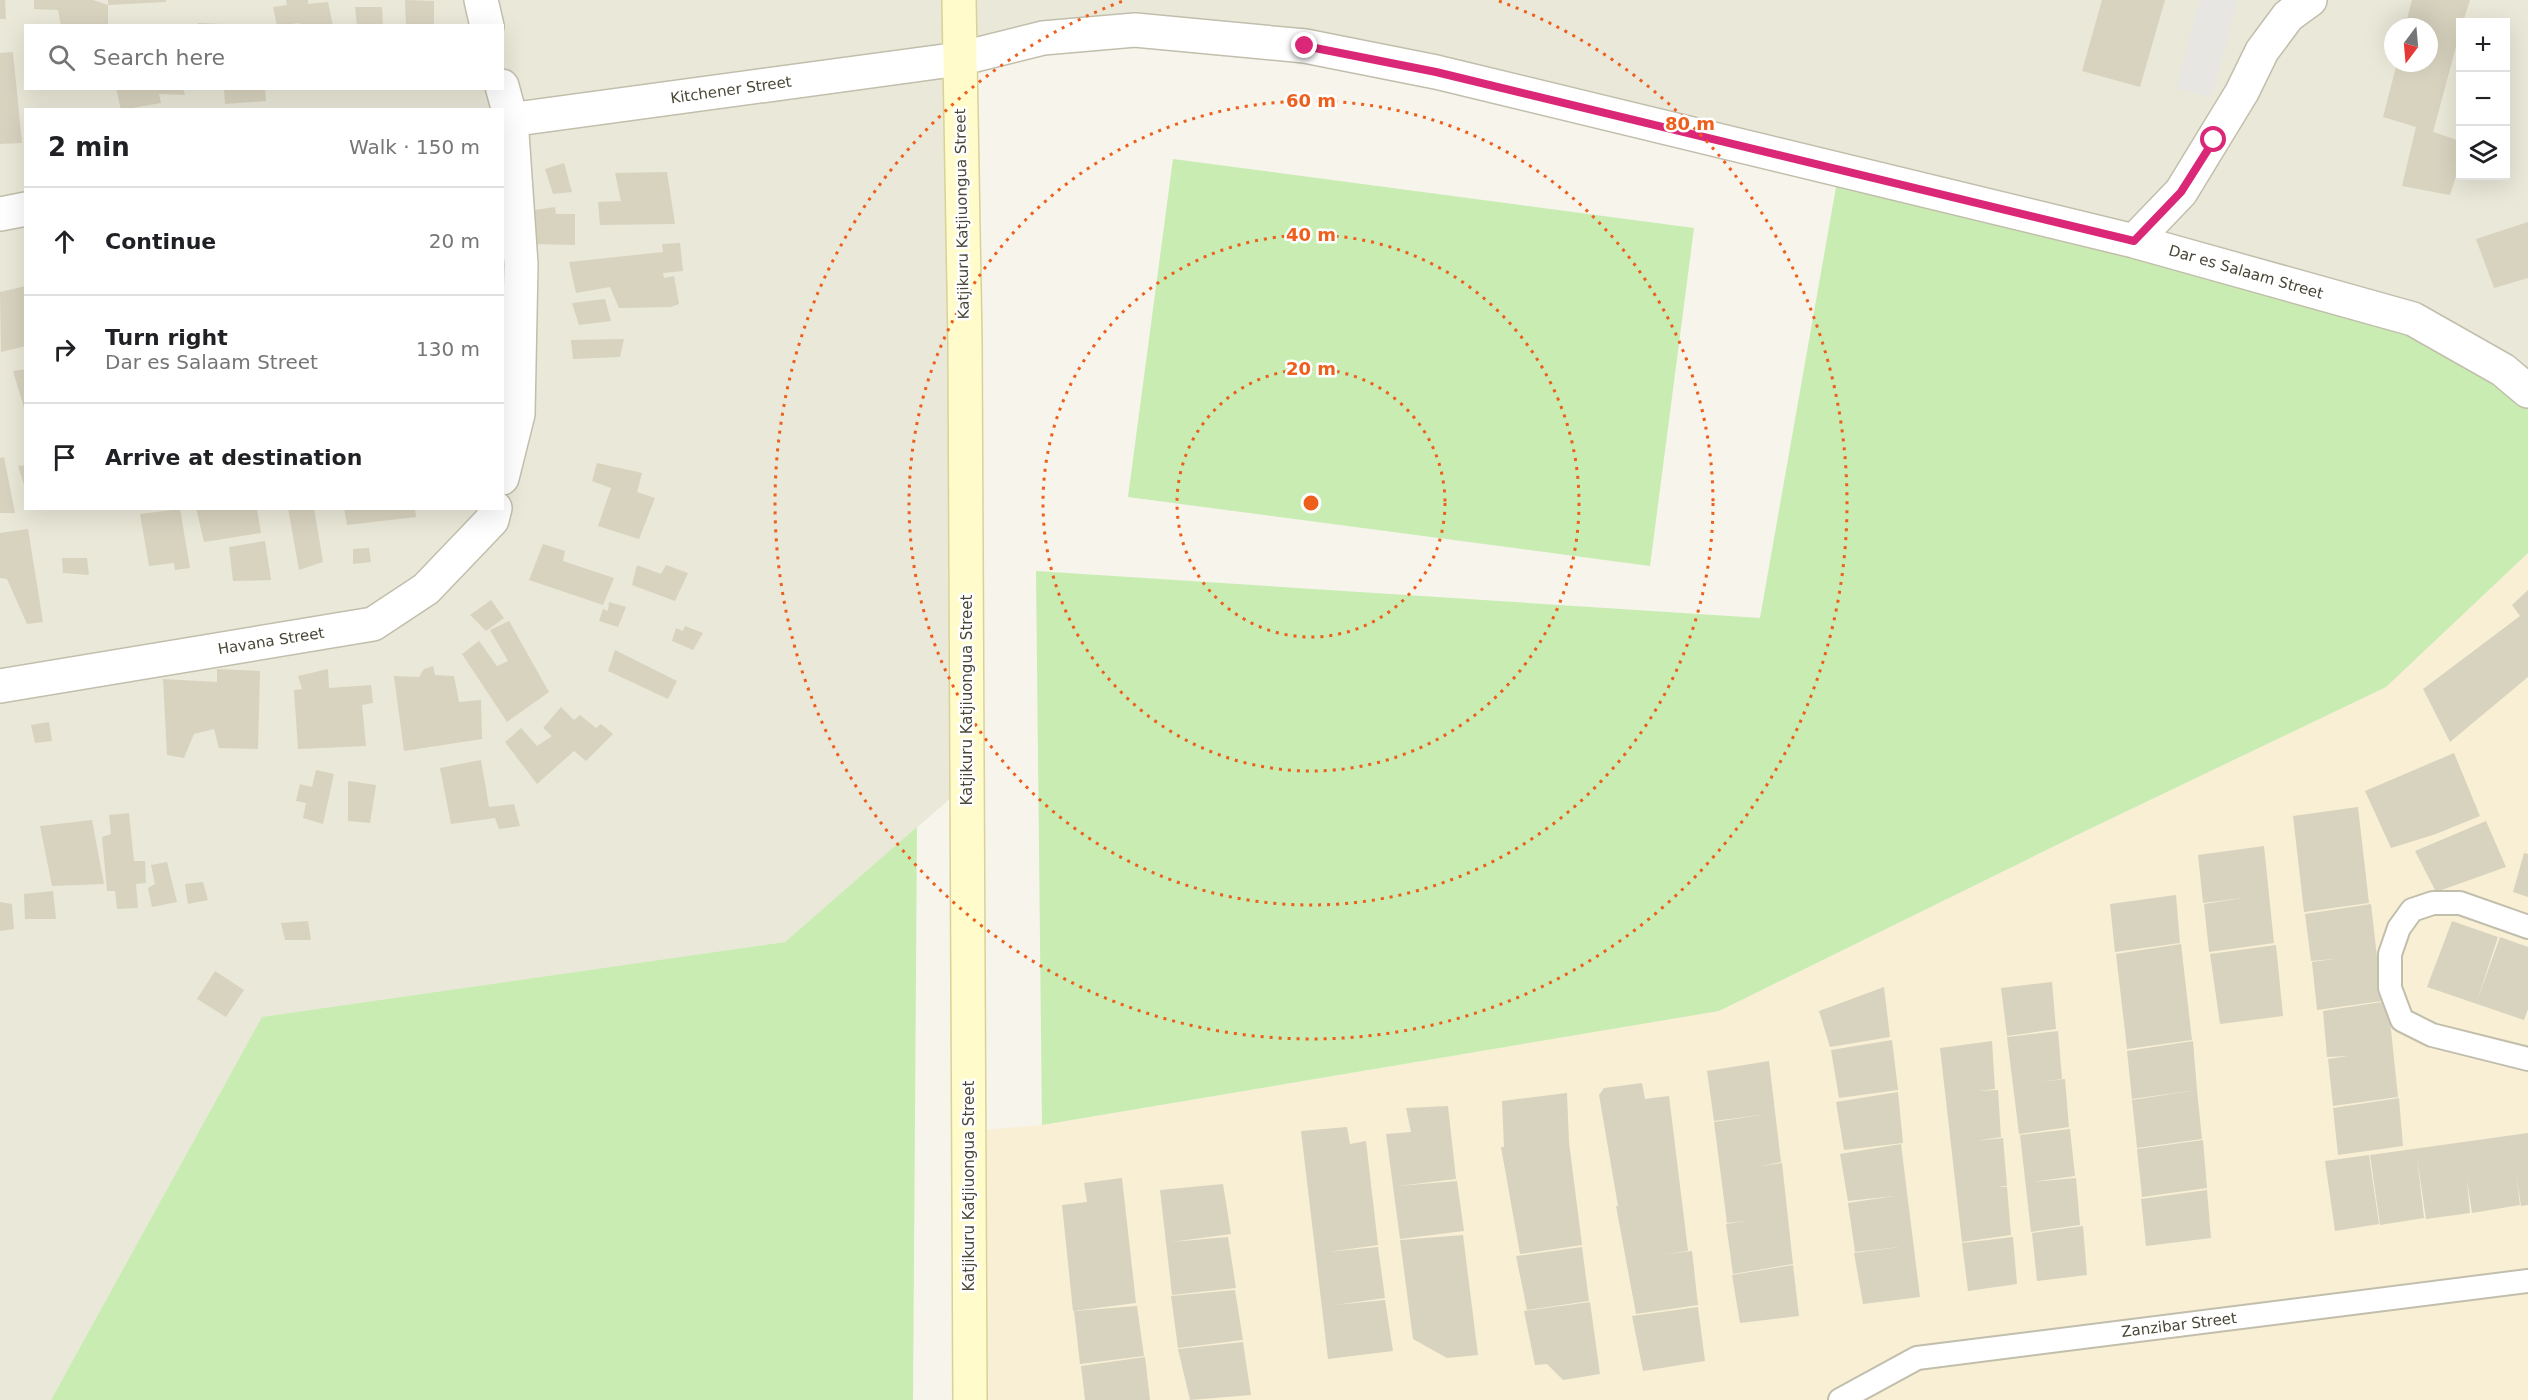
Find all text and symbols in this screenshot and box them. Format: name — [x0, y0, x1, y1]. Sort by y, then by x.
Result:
north arrow — [2384, 18, 2438, 72]
map controls — [2456, 18, 2510, 180]
button: + — [2456, 18, 2510, 72]
search box — [24, 24, 504, 90]
route end — [1291, 32, 1317, 58]
icon: search — [45, 41, 78, 74]
text: Search here — [93, 45, 225, 70]
button: − — [2456, 72, 2510, 126]
street label: Kitchener Street — [669, 73, 793, 107]
text: 60 m — [1286, 90, 1336, 111]
street label: Katjikuru Katjiuongua Street — [951, 108, 973, 320]
text: 80 m — [1665, 113, 1715, 134]
route start — [2200, 126, 2226, 152]
button: layers — [2456, 126, 2510, 180]
text: 2 min — [48, 132, 130, 162]
text: Walk · 150 m — [349, 135, 480, 159]
text: 40 m — [1286, 224, 1336, 245]
icon: ahead — [48, 225, 81, 258]
text: Continue — [105, 229, 216, 254]
text: 20 m — [429, 229, 480, 253]
street label: Dar es Salaam Street — [2167, 241, 2325, 303]
text: Turn right — [105, 325, 228, 350]
icon: right — [48, 333, 81, 366]
text: 130 m — [416, 337, 480, 361]
text: Dar es Salaam Street — [105, 350, 318, 374]
text: 20 m — [1286, 358, 1336, 379]
icon: arrive — [48, 441, 81, 474]
text: Arrive at destination — [105, 445, 362, 470]
centre of rings — [1301, 493, 1321, 513]
street label: Katjikuru Katjiuongua Street — [958, 594, 976, 805]
street label: Havana Street — [216, 624, 326, 658]
street label: Katjikuru Katjiuongua Street — [960, 1080, 978, 1291]
street label: Zanzibar Street — [2120, 1309, 2238, 1341]

